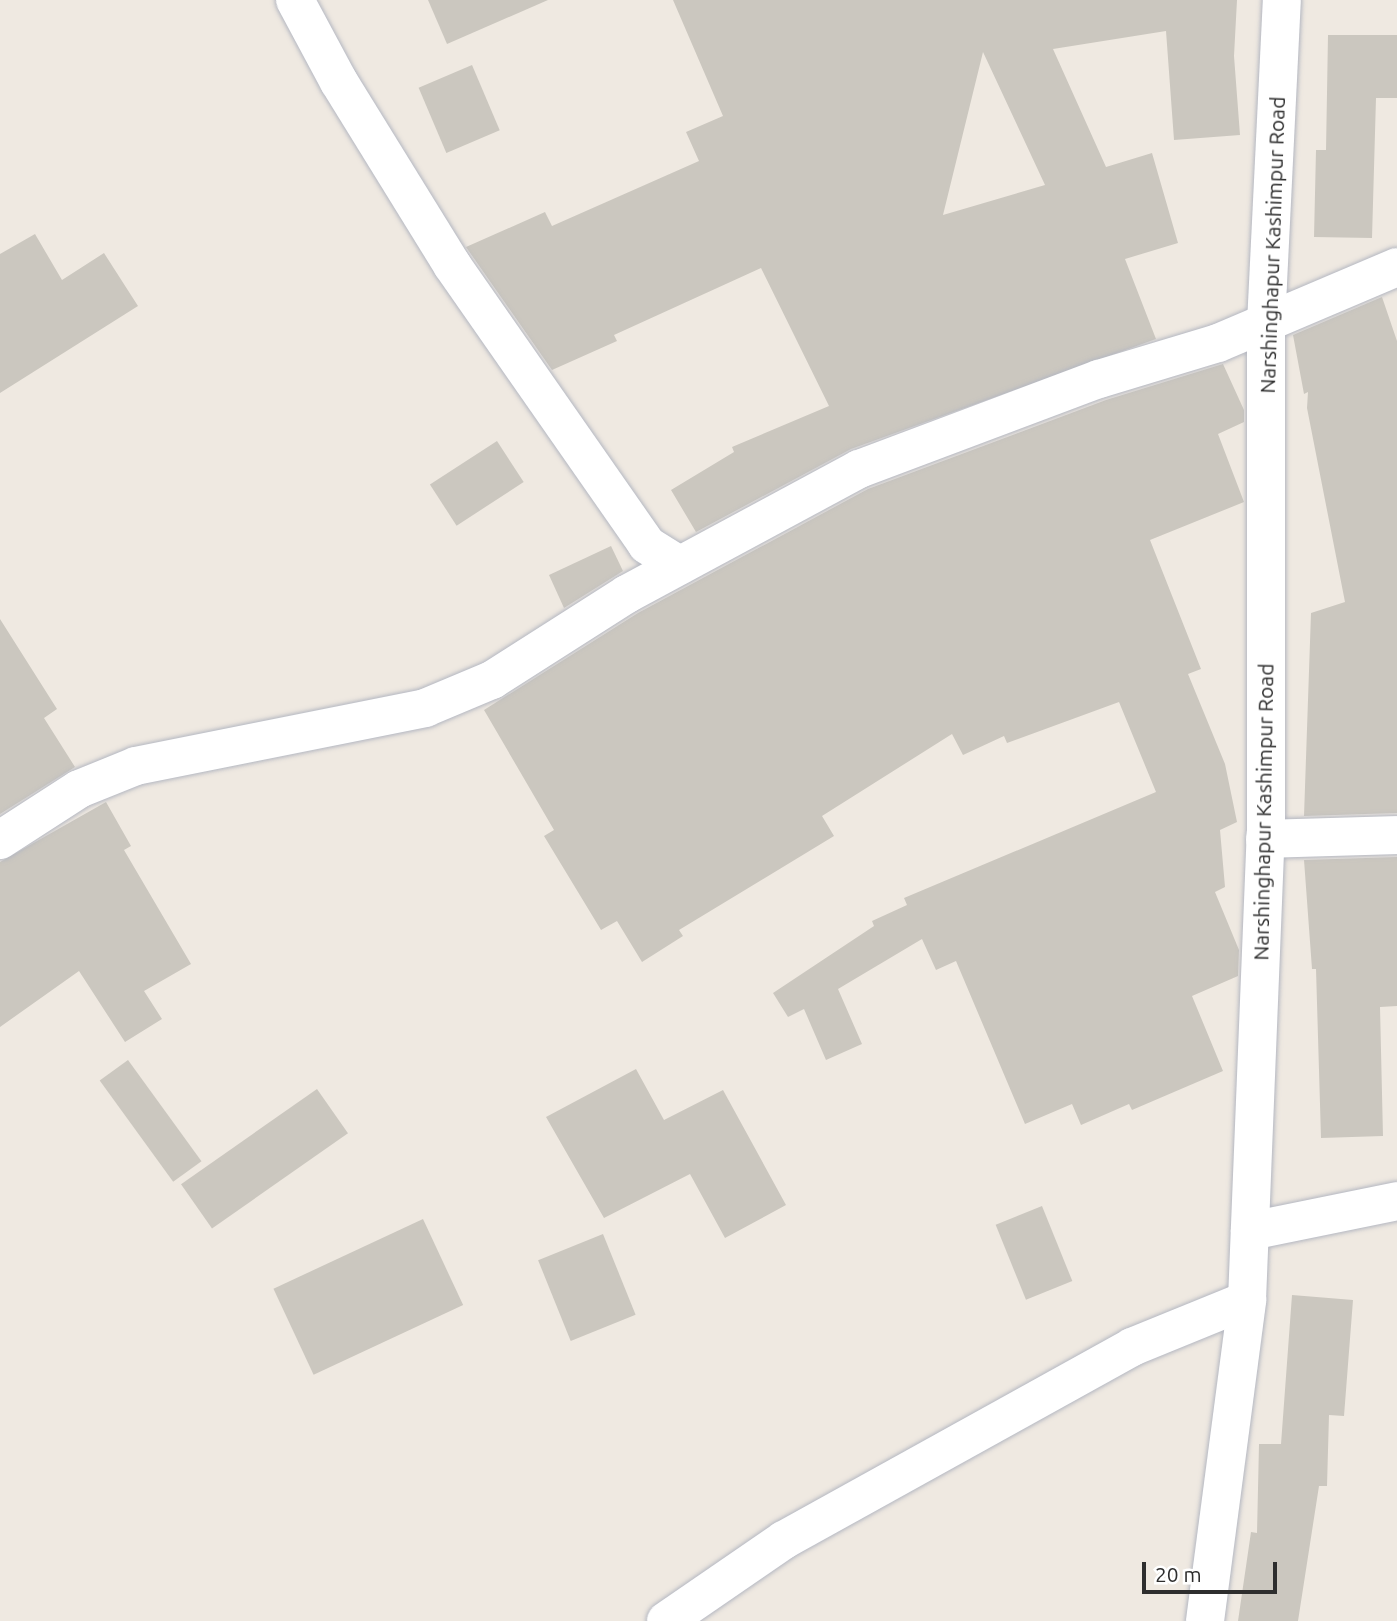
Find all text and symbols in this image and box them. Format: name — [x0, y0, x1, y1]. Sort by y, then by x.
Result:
street label: Narshinghapur Kashimpur Road — [1254, 96, 1290, 394]
street label: Narshinghapur Kashimpur Road — [1248, 663, 1278, 961]
scale bar — [1145, 1548, 1280, 1592]
text: 20 m — [1155, 1562, 1202, 1586]

